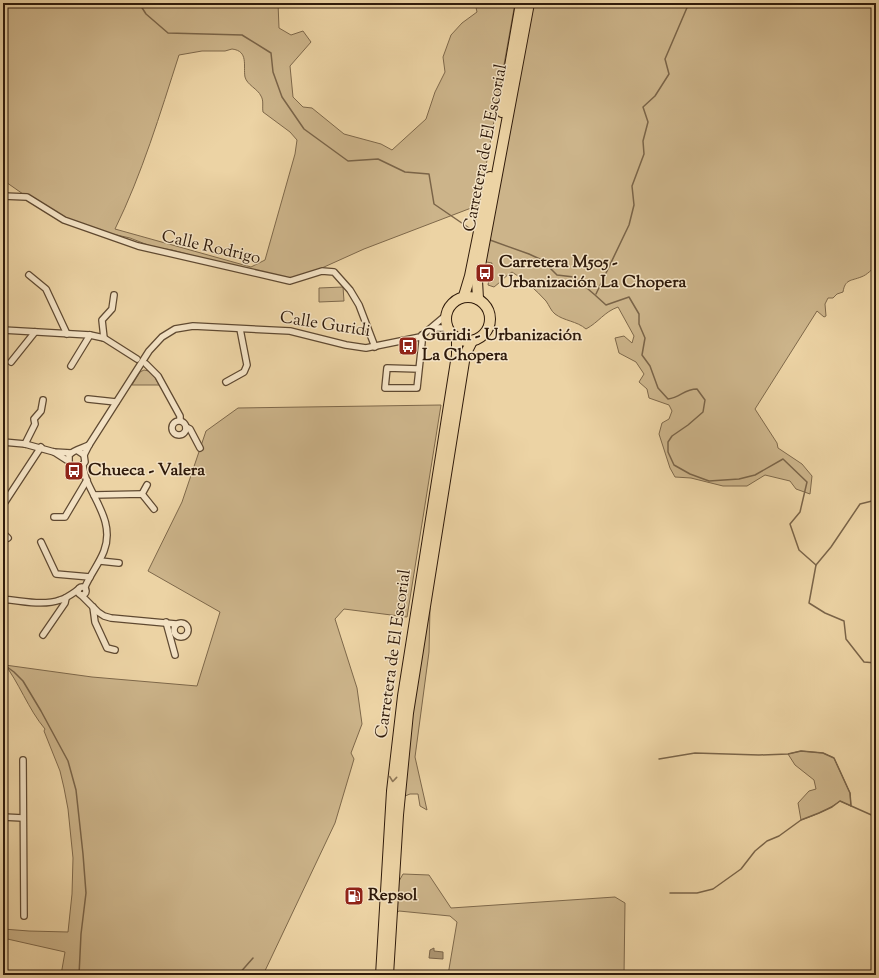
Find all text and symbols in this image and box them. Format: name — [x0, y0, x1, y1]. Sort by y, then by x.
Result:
street label: Carretera de El Escorial — [458, 62, 514, 234]
street label: Calle Rodrigo — [159, 225, 263, 271]
place label: Carretera M505 - Urbanización La Chopera — [499, 251, 687, 295]
bus stop icon: Carretera M505 - Urbanización La Chopera — [474, 262, 496, 284]
street label: Calle Guridi — [278, 306, 372, 344]
place label: Guridi - Urbanización La Chopera — [422, 324, 583, 368]
bus stop icon: Guridi - Urbanización La Chopera — [397, 335, 419, 357]
place label: Chueca - Valera — [88, 459, 205, 483]
bus stop icon: Chueca - Valera — [63, 460, 85, 482]
street label: Carretera de El Escorial — [370, 568, 418, 740]
one-way arrow — [389, 776, 398, 782]
place label: Repsol — [368, 884, 418, 908]
fuel station icon: Repsol — [343, 885, 365, 907]

